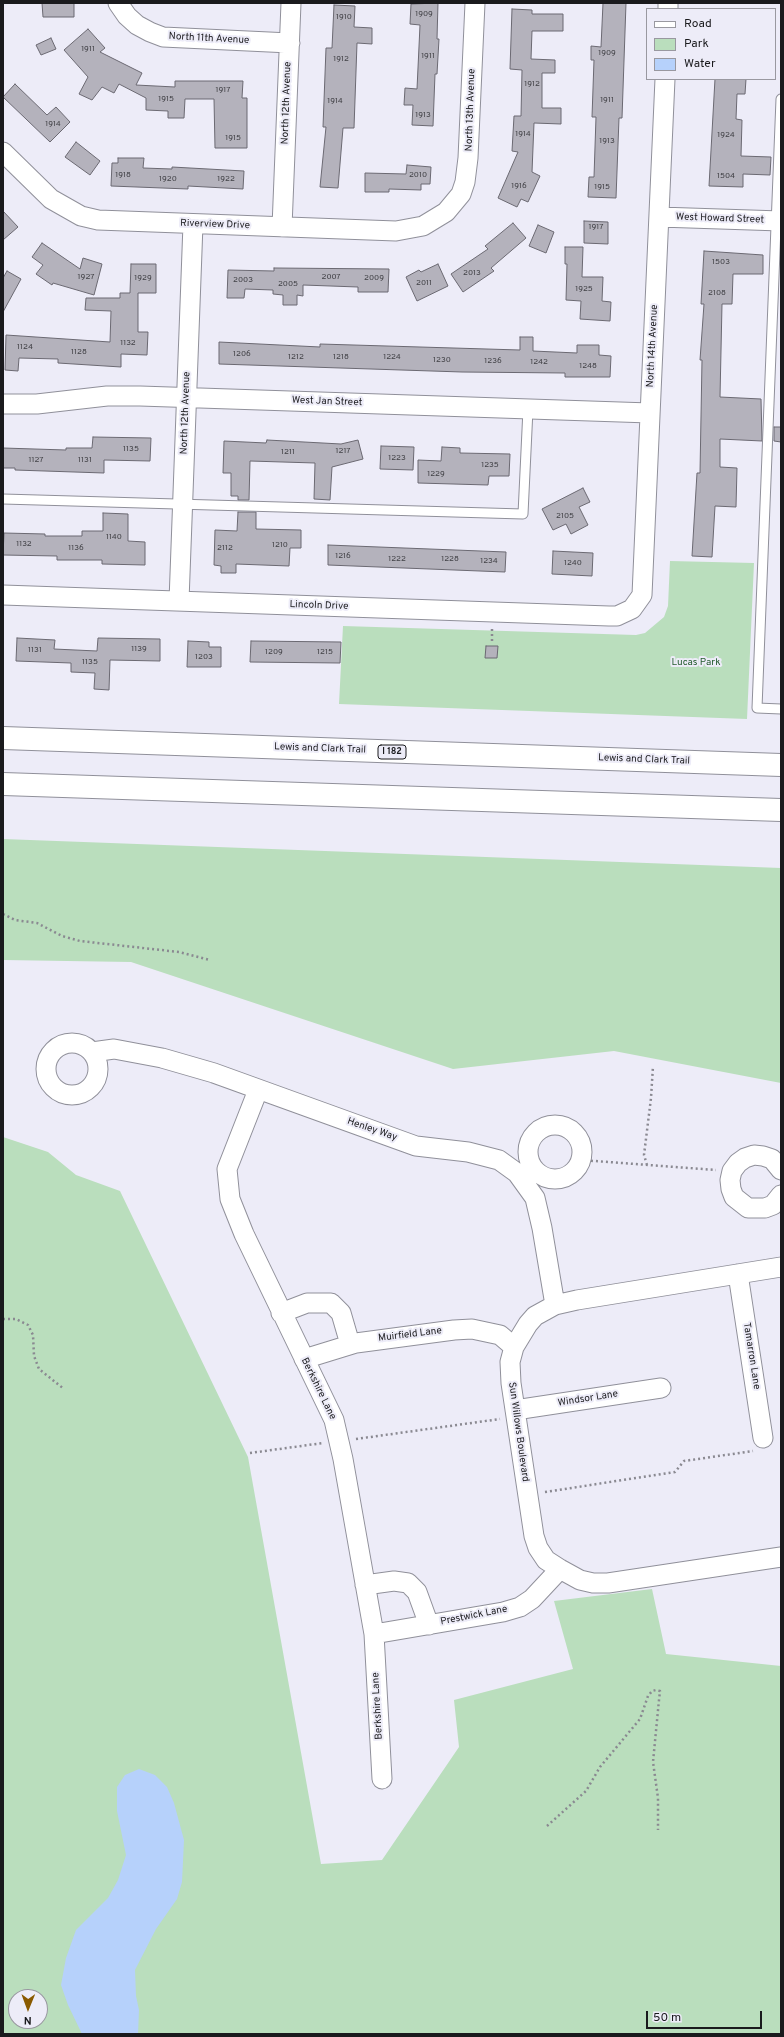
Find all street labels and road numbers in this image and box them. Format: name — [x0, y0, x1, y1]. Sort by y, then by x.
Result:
street label: North 11th Avenue — [168, 31, 250, 47]
street label: North 12th Avenue — [280, 61, 294, 145]
street label: North 13th Avenue — [464, 68, 478, 152]
street label: West Howard Street — [676, 211, 764, 227]
street label: Riverview Drive — [180, 218, 250, 232]
street label: North 14th Avenue — [645, 304, 661, 388]
street label: North 12th Avenue — [179, 371, 193, 455]
street label: West Jan Street — [292, 395, 362, 409]
street label: Lincoln Drive — [289, 599, 349, 613]
street label: Lewis and Clark Trail — [274, 741, 366, 757]
road number: I 182 — [378, 745, 406, 759]
street label: Lewis and Clark Trail — [598, 752, 690, 768]
street label: Henley Way — [345, 1116, 399, 1144]
street label: Tamarron Lane — [740, 1322, 762, 1390]
street label: Muirfield Lane — [377, 1325, 443, 1345]
street label: Berkshire Lane — [298, 1356, 338, 1422]
street label: Sun Willows Boulevard — [505, 1381, 531, 1483]
street label: Windsor Lane — [557, 1388, 619, 1410]
street label: Prestwick Lane — [440, 1604, 508, 1628]
street label: Berkshire Lane — [370, 1672, 386, 1740]

